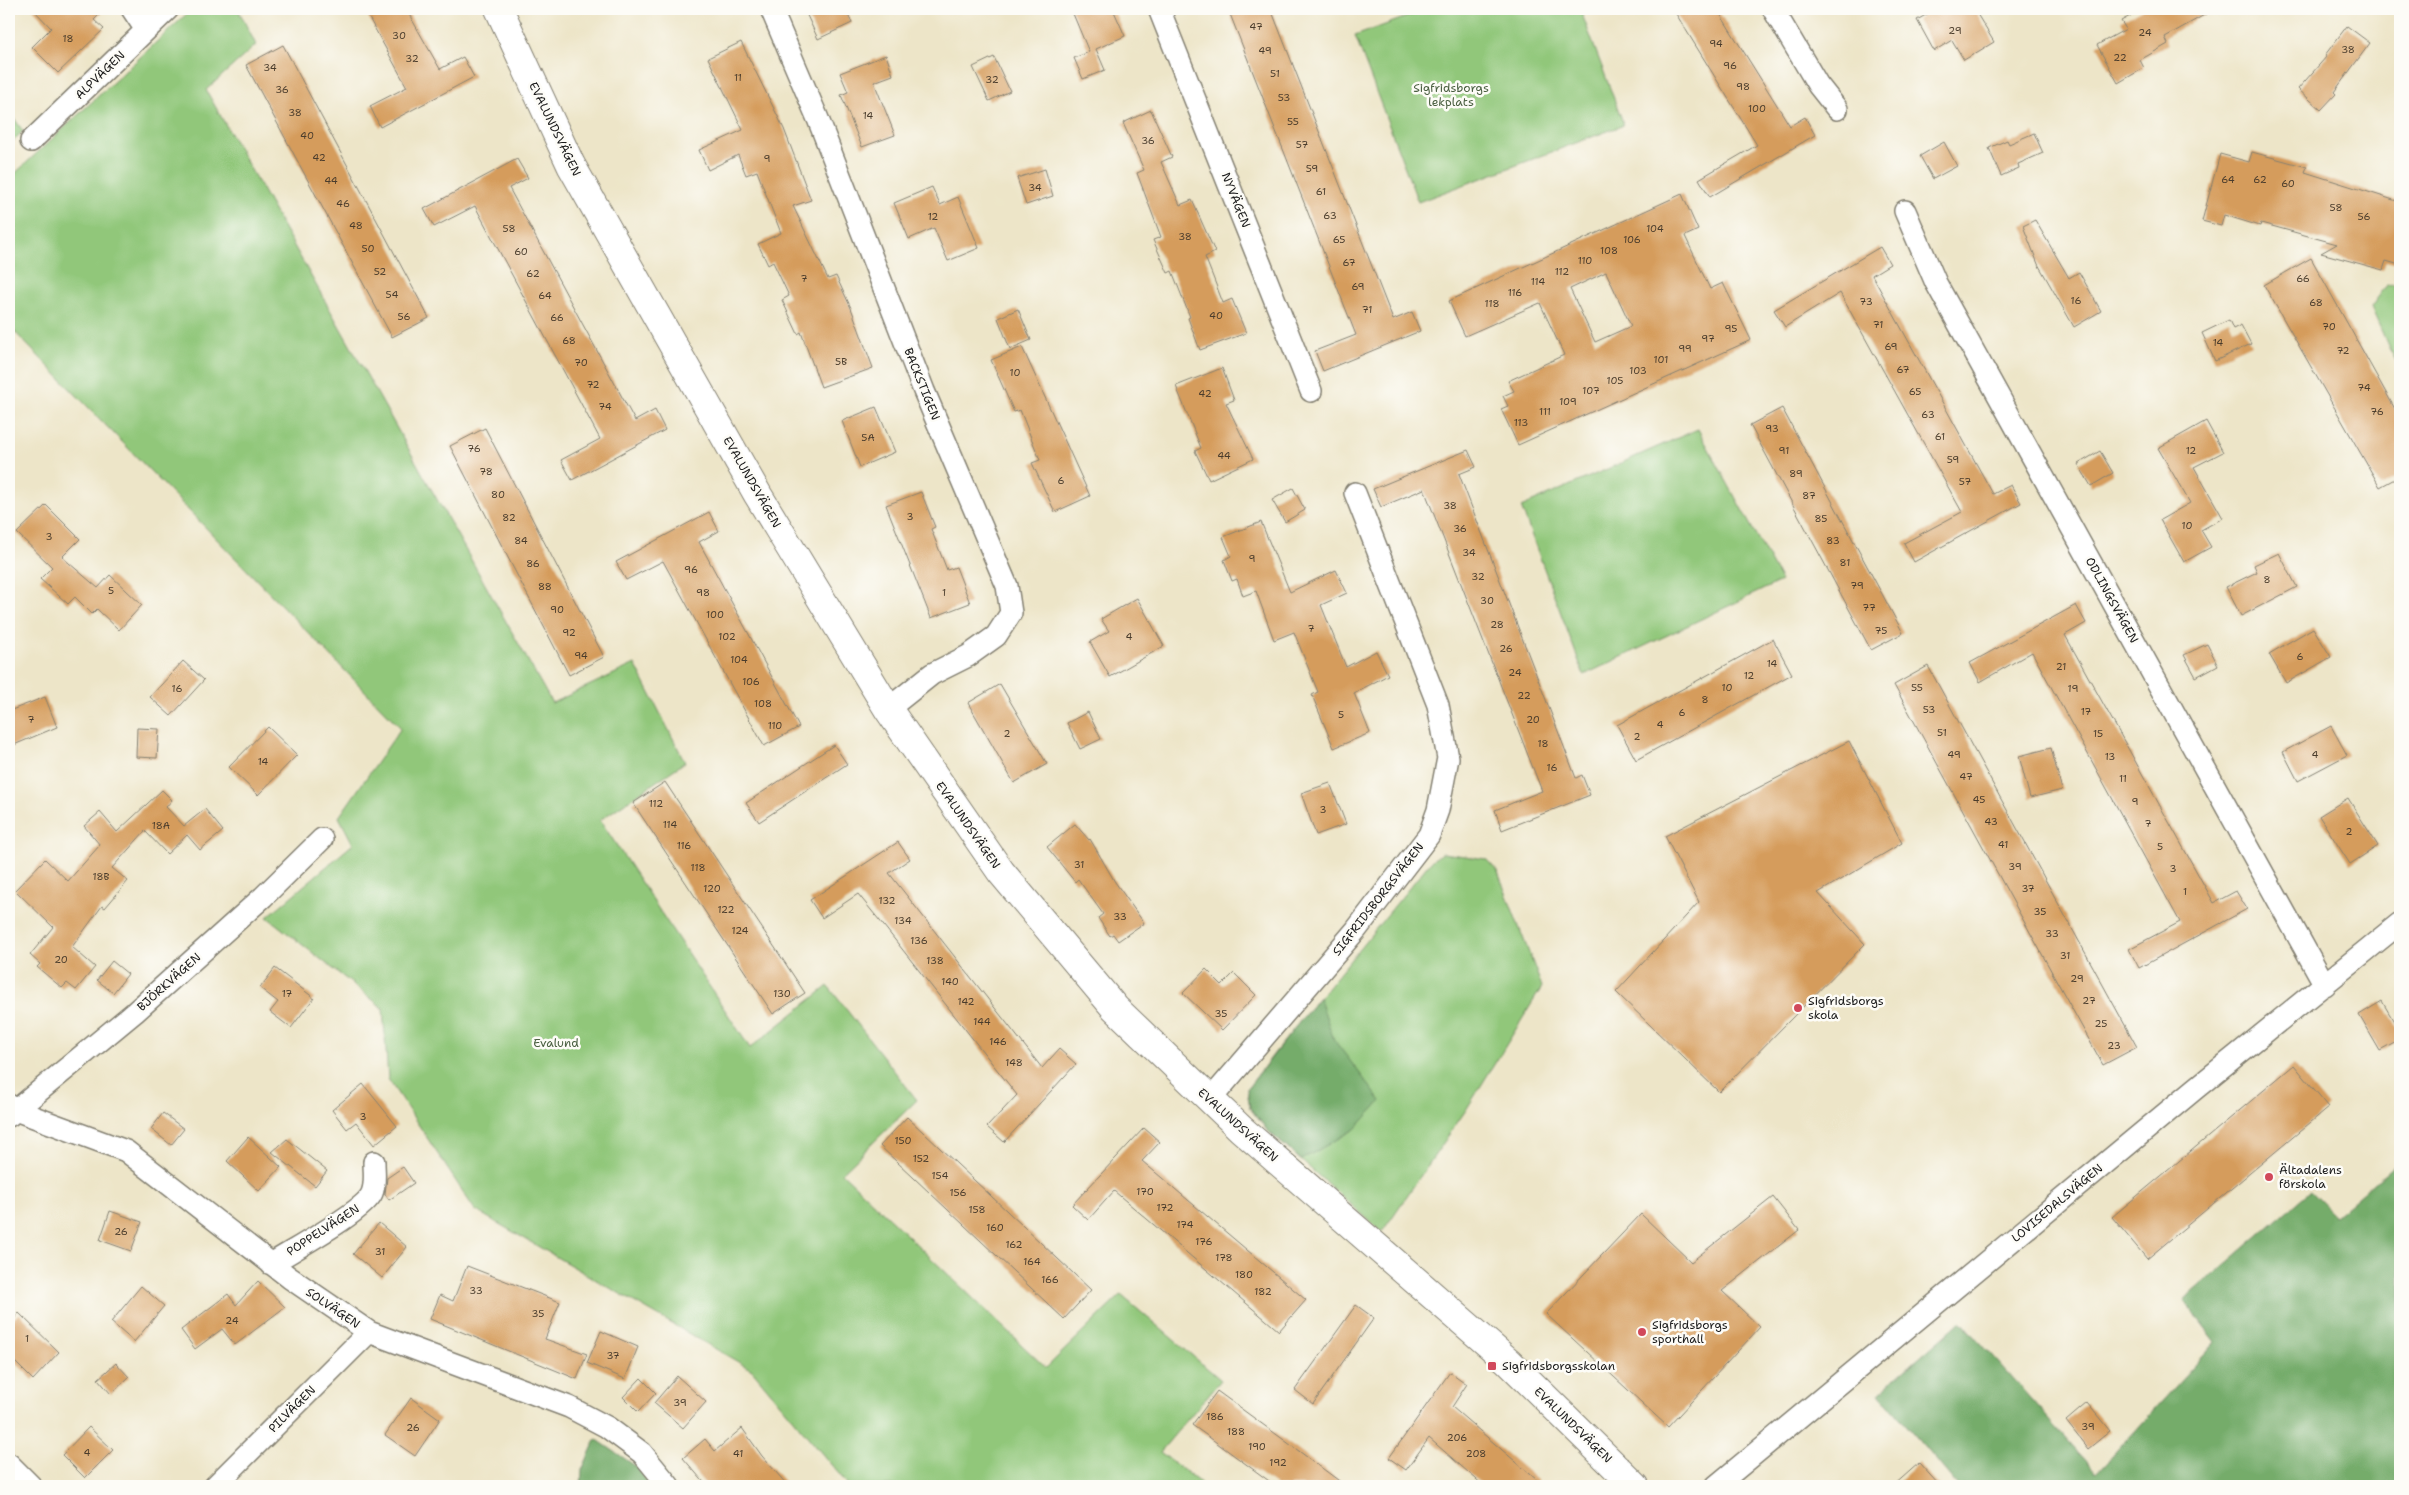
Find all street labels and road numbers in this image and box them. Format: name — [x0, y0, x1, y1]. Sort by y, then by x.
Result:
street label: ALPVÄGEN — [72, 47, 128, 103]
street label: EVALUNDSVÄGEN — [525, 79, 585, 179]
street label: NYVÄGEN — [1218, 170, 1254, 230]
street label: BACKSTIGEN — [900, 346, 944, 422]
street label: EVALUNDSVÄGEN — [719, 433, 785, 531]
street label: ODLINGSVÄGEN — [2082, 554, 2142, 646]
street label: EVALUNDSVÄGEN — [932, 778, 1004, 872]
street label: SIGFRIDSBORGSVÄGEN — [1329, 839, 1427, 959]
street label: BJÖRKVÄGEN — [134, 949, 204, 1015]
street label: EVALUNDSVÄGEN — [1194, 1085, 1282, 1165]
street label: LOVISEDALSVÄGEN — [2008, 1160, 2106, 1246]
street label: POPPELVÄGEN — [284, 1200, 362, 1260]
street label: SOLVÄGEN — [303, 1284, 363, 1332]
street label: PILVÄGEN — [265, 1382, 319, 1436]
street label: EVALUNDSVÄGEN — [1530, 1384, 1616, 1466]

